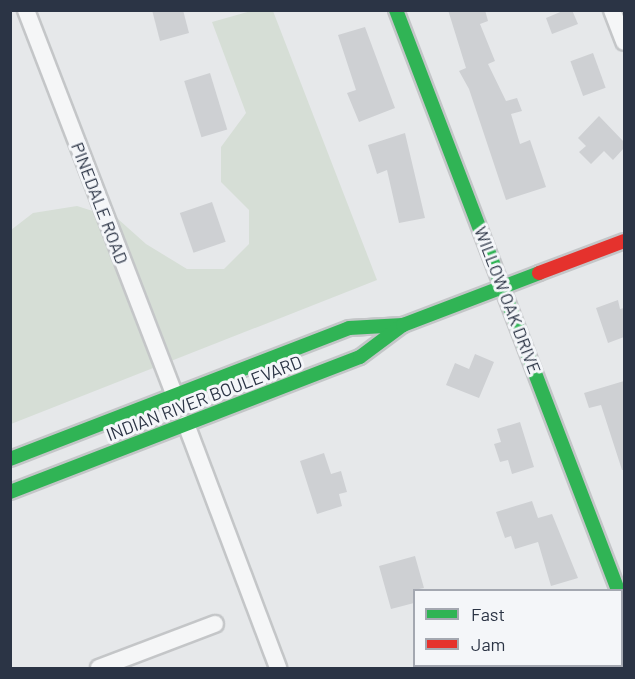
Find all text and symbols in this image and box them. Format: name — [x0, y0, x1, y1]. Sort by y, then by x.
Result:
street label: PINEDALE ROAD — [67, 139, 133, 267]
street label: WILLOW OAK DRIVE — [470, 223, 546, 377]
street label: INDIAN RIVER BOULEVARD — [103, 351, 305, 445]
legend — [413, 589, 623, 667]
text: Fast — [471, 603, 505, 625]
text: Jam — [471, 633, 505, 655]

